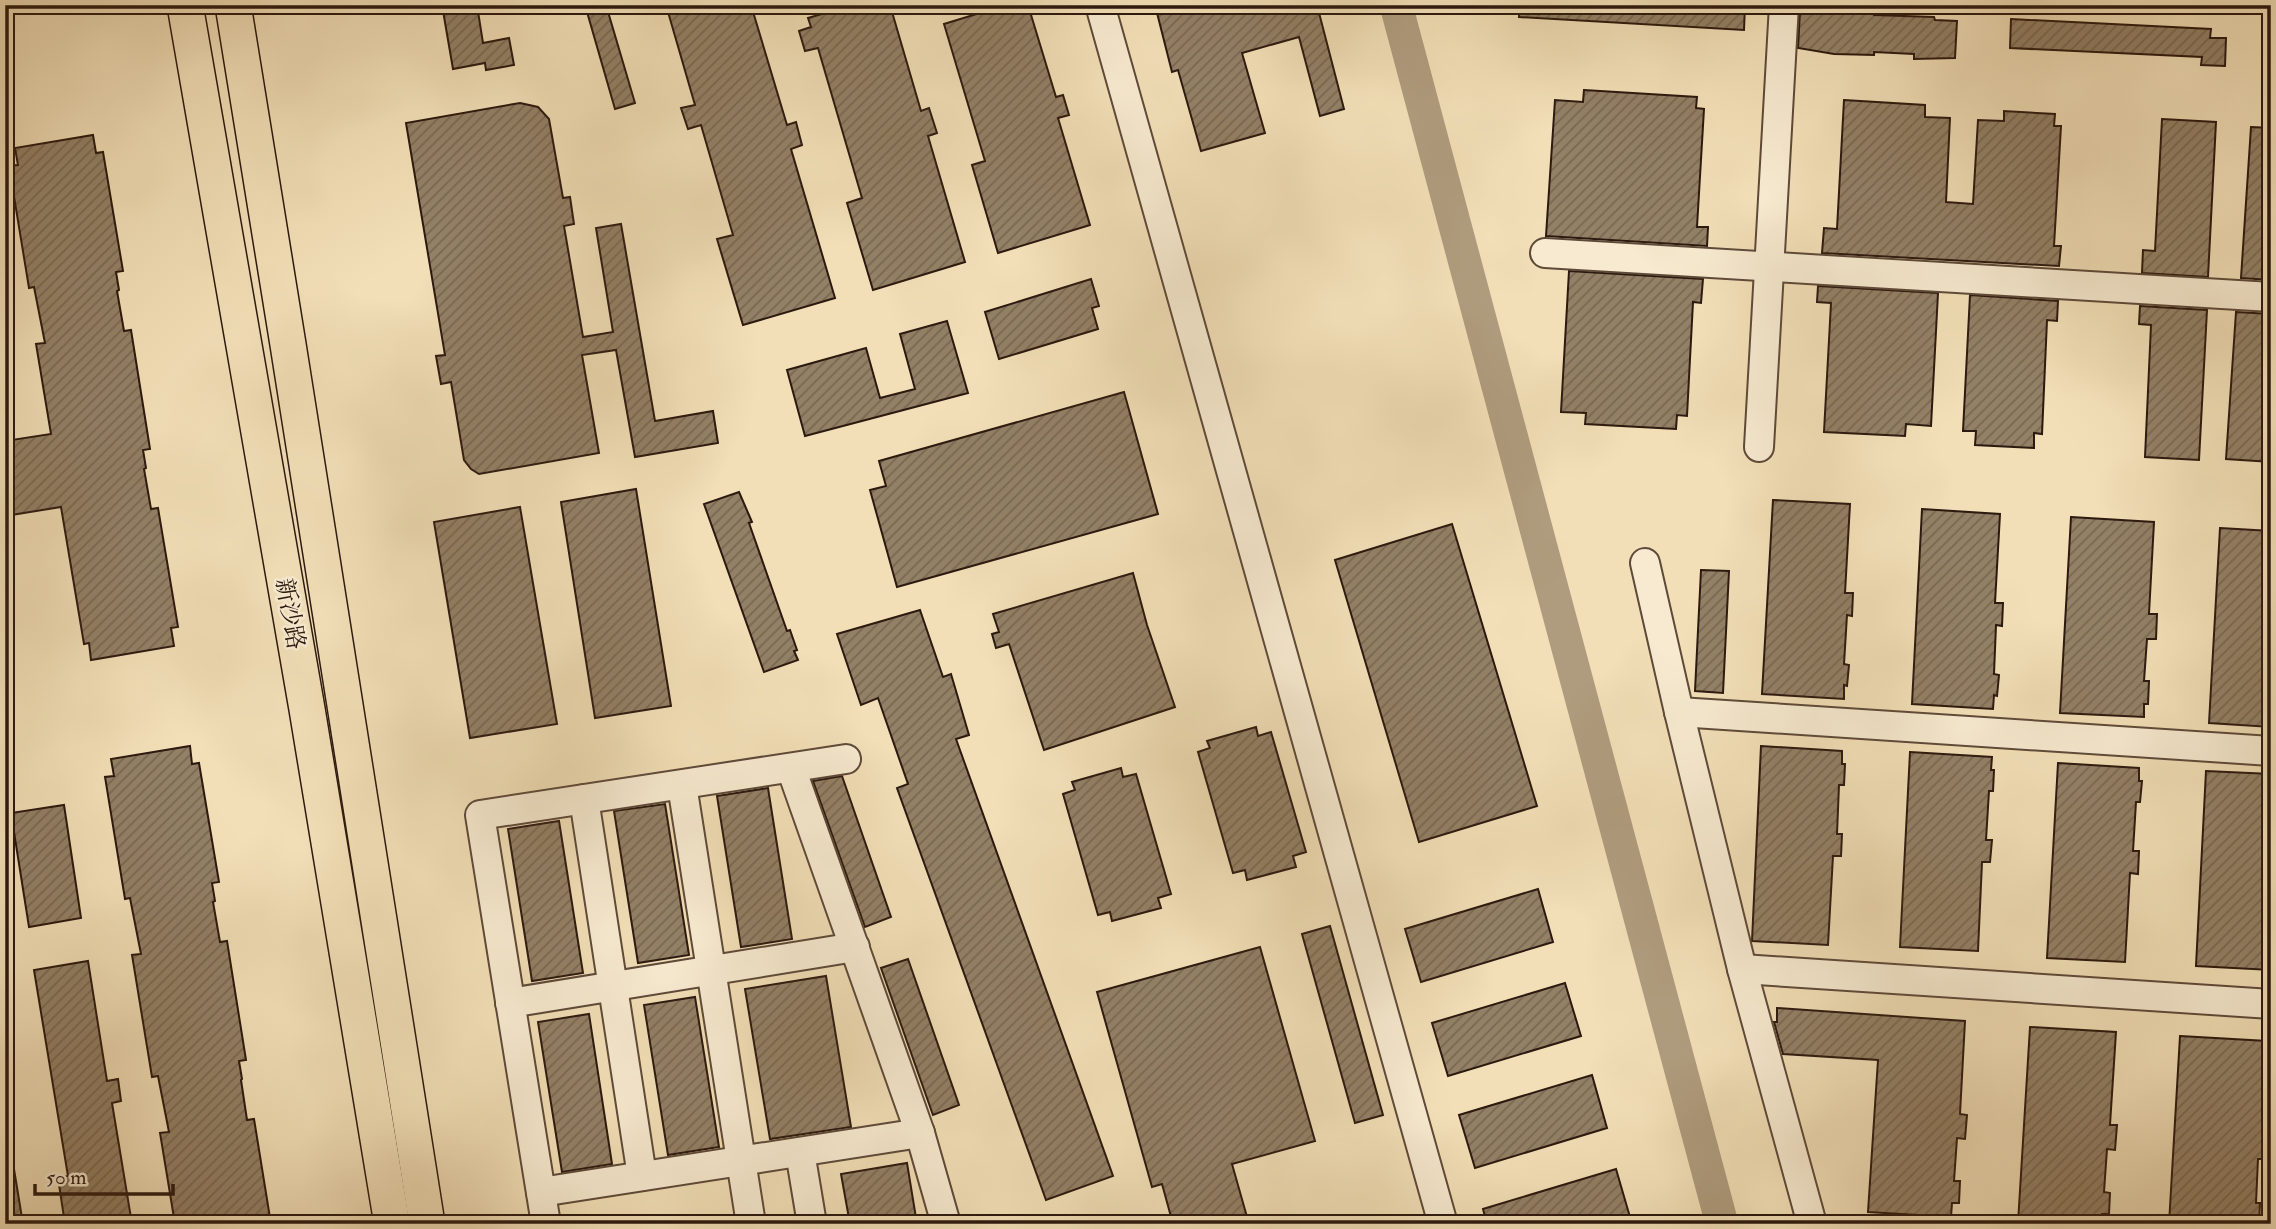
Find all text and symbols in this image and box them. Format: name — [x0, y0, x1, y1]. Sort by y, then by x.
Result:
street label: 新沙路 — [268, 576, 312, 652]
scale bar — [35, 1152, 173, 1196]
text: 50 m — [46, 1164, 87, 1191]

